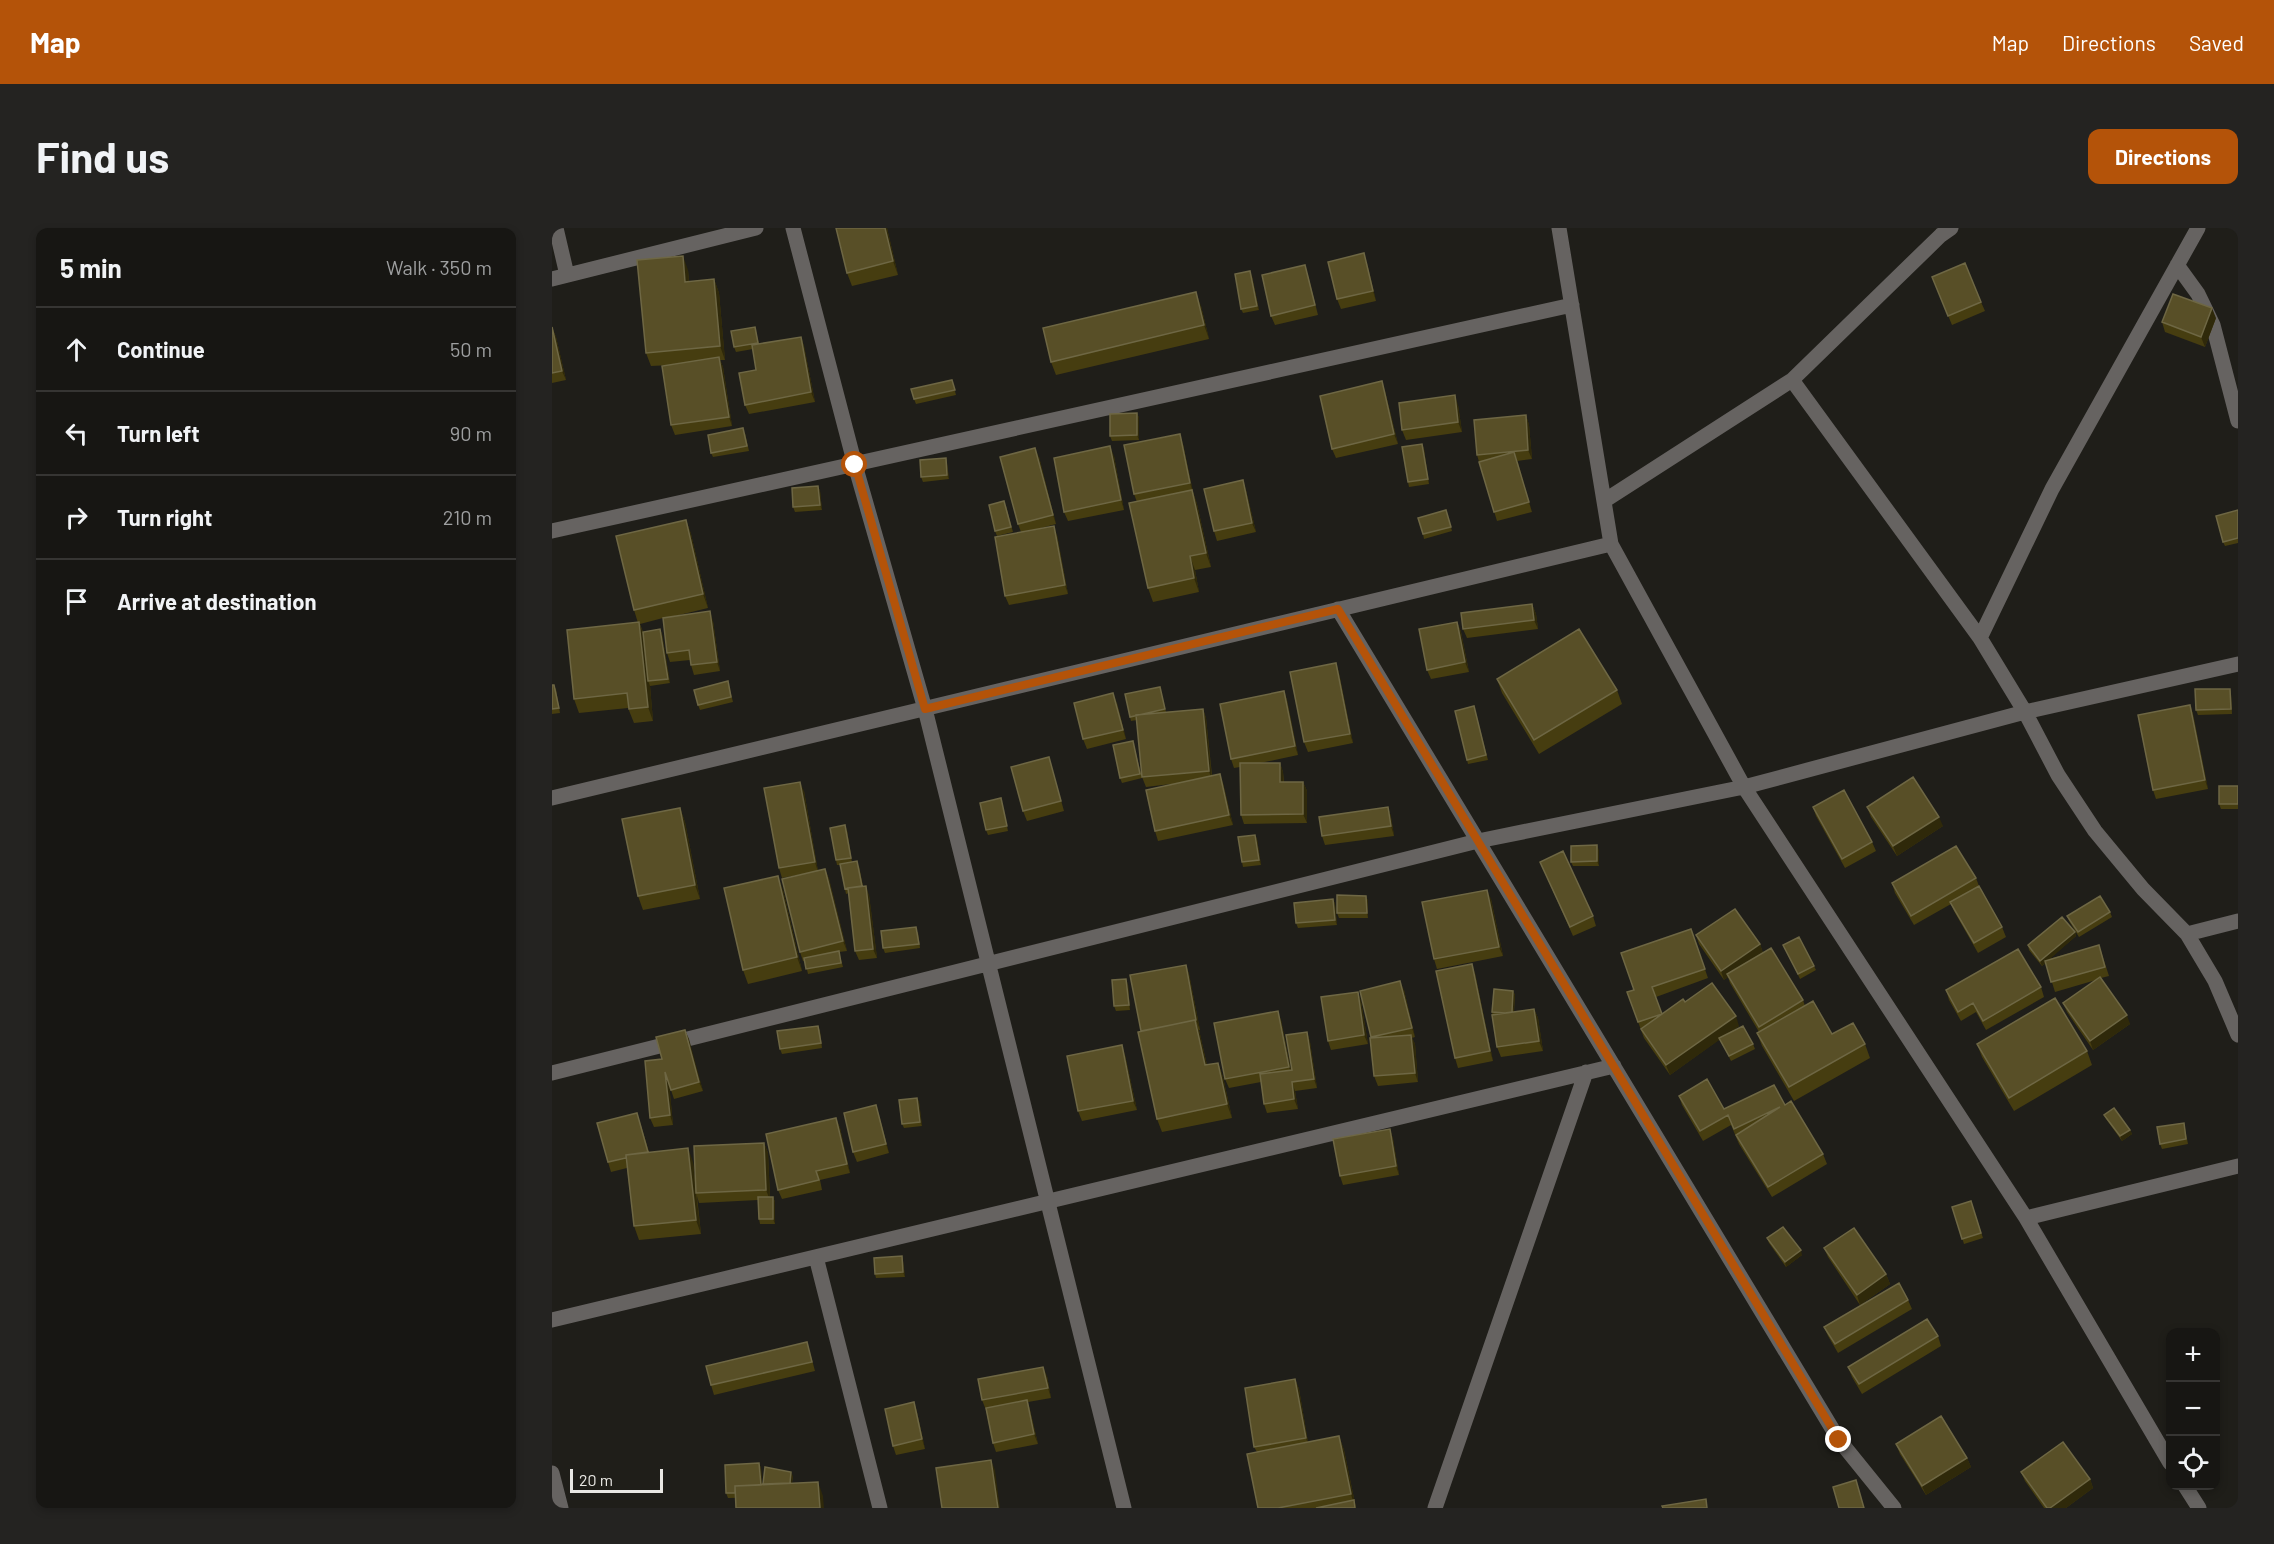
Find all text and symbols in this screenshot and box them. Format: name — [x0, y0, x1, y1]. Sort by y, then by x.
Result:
text: Map — [30, 25, 81, 59]
text: Map — [1992, 30, 2029, 55]
text: Directions — [2062, 30, 2156, 55]
text: Saved — [2189, 30, 2244, 55]
button: Directions — [2088, 129, 2238, 184]
text: Find us — [36, 131, 169, 181]
text: 5 min — [60, 252, 122, 283]
text: Walk · 350 m — [386, 255, 492, 279]
icon: ahead — [60, 333, 93, 366]
text: Continue — [117, 336, 205, 362]
text: 50 m — [450, 337, 492, 361]
icon: left — [60, 417, 93, 450]
text: Turn left — [117, 420, 200, 446]
text: 90 m — [450, 421, 492, 445]
route start — [841, 451, 867, 477]
icon: right — [60, 501, 93, 534]
text: Turn right — [117, 504, 212, 530]
text: 210 m — [443, 505, 492, 529]
icon: arrive — [60, 585, 93, 618]
text: Arrive at destination — [117, 588, 316, 614]
map controls — [2166, 1328, 2220, 1490]
button: + — [2166, 1328, 2220, 1382]
button: − — [2166, 1382, 2220, 1436]
route end — [1825, 1426, 1851, 1452]
button: locate — [2166, 1436, 2220, 1490]
scale bar — [570, 1466, 663, 1494]
text: 20 m — [579, 1470, 613, 1489]

